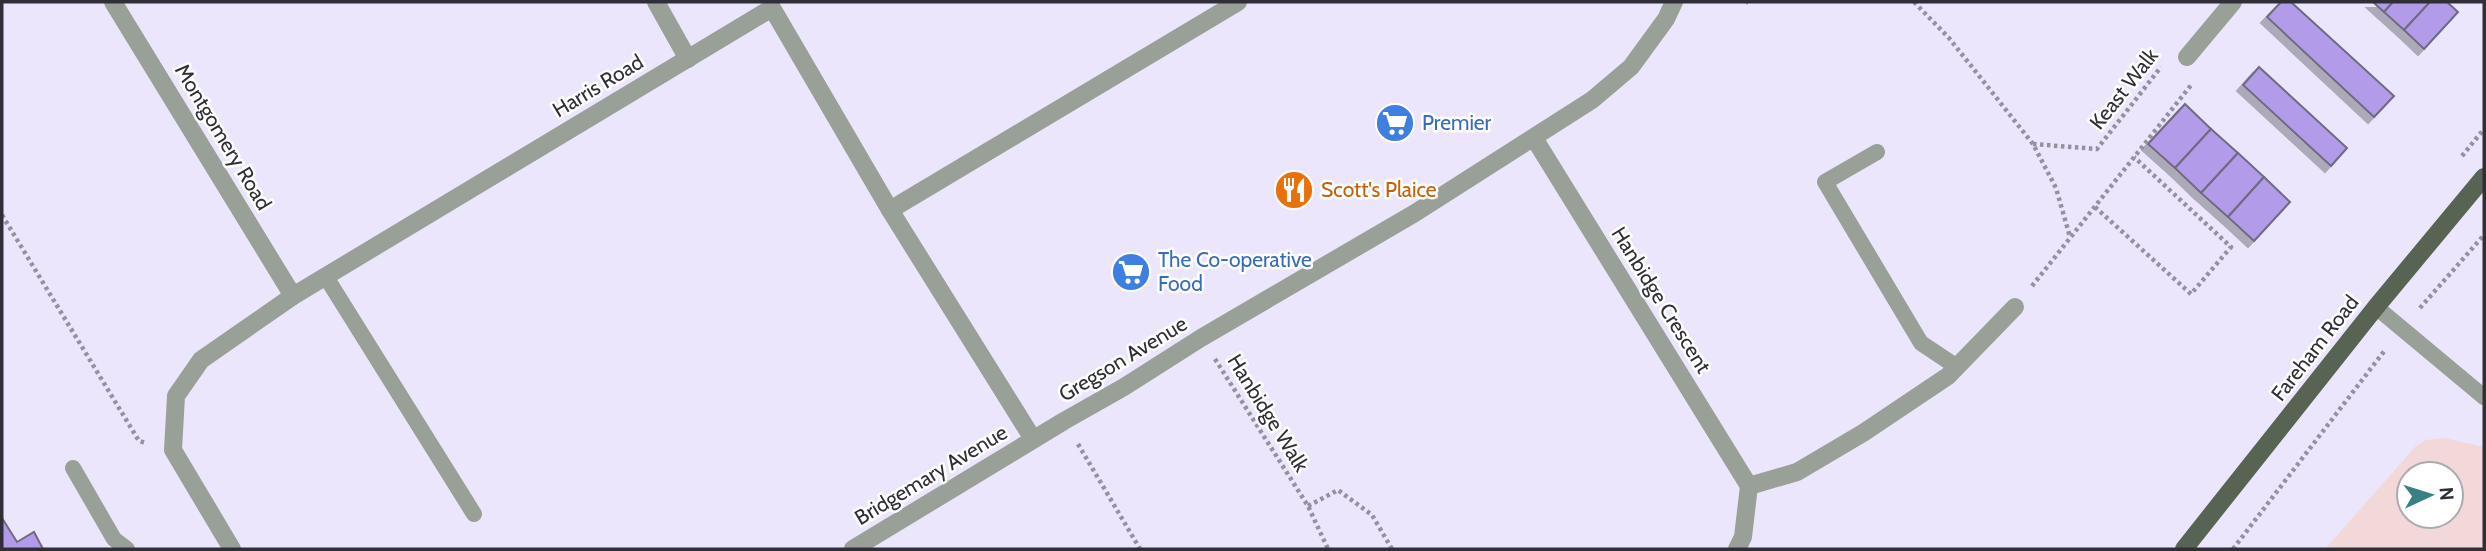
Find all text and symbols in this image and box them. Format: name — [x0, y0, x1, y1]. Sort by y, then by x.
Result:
street label: Keast Walk — [2084, 43, 2163, 134]
street label: Harris Road — [548, 49, 648, 122]
street label: Montgomery Road — [170, 59, 277, 214]
supermarket icon: Premier — [1374, 102, 1416, 144]
place label: Premier — [1422, 110, 1492, 135]
restaurant icon: Scott's Plaice — [1273, 169, 1315, 211]
place label: Scott's Plaice — [1321, 177, 1437, 202]
street label: Hanbidge Crescent — [1606, 222, 1716, 377]
place label: The Co-operative Food — [1158, 247, 1312, 296]
supermarket icon: The Co-operative Food — [1110, 251, 1152, 293]
street label: Fareham Road — [2266, 290, 2364, 405]
street label: Gregson Avenue — [1054, 310, 1191, 407]
street label: Hanbidge Walk — [1222, 349, 1315, 477]
street label: Bridgemary Avenue — [850, 419, 1012, 530]
north arrow — [2395, 460, 2465, 530]
text: N — [2435, 486, 2458, 501]

